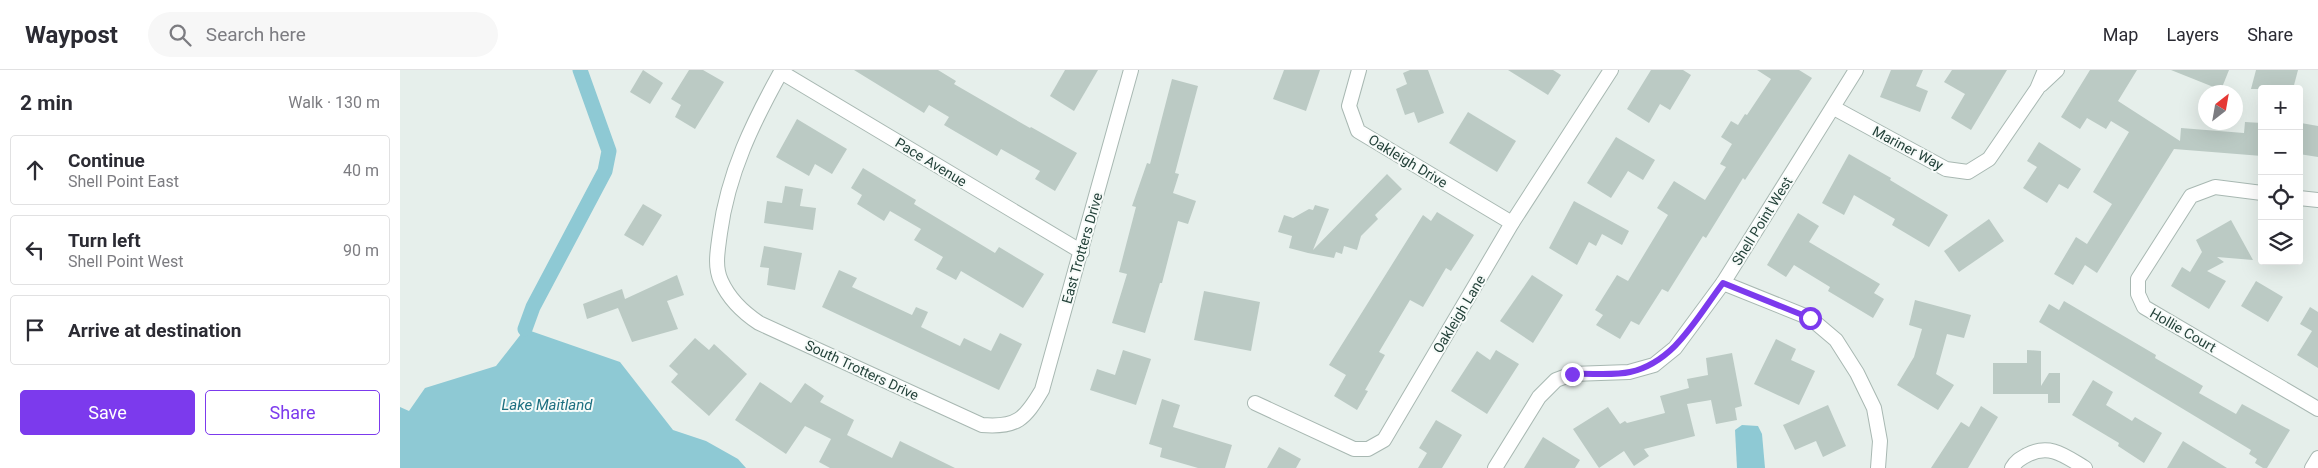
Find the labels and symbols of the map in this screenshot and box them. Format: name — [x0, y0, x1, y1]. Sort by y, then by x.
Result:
north arrow — [2198, 85, 2243, 130]
street label: Mariner Way — [1870, 123, 1946, 173]
street label: Oakleigh Drive — [1366, 131, 1450, 191]
street label: Pace Avenue — [892, 134, 970, 190]
street label: Shell Point West — [1728, 174, 1796, 268]
street label: East Trotters Drive — [1059, 191, 1105, 305]
street label: Oakleigh Lane — [1429, 272, 1489, 356]
street label: Hollie Court — [2147, 305, 2219, 356]
route start — [1799, 307, 1822, 330]
street label: South Trotters Drive — [803, 337, 921, 403]
route end — [1561, 363, 1584, 386]
water label: Lake Maitland — [502, 396, 593, 414]

